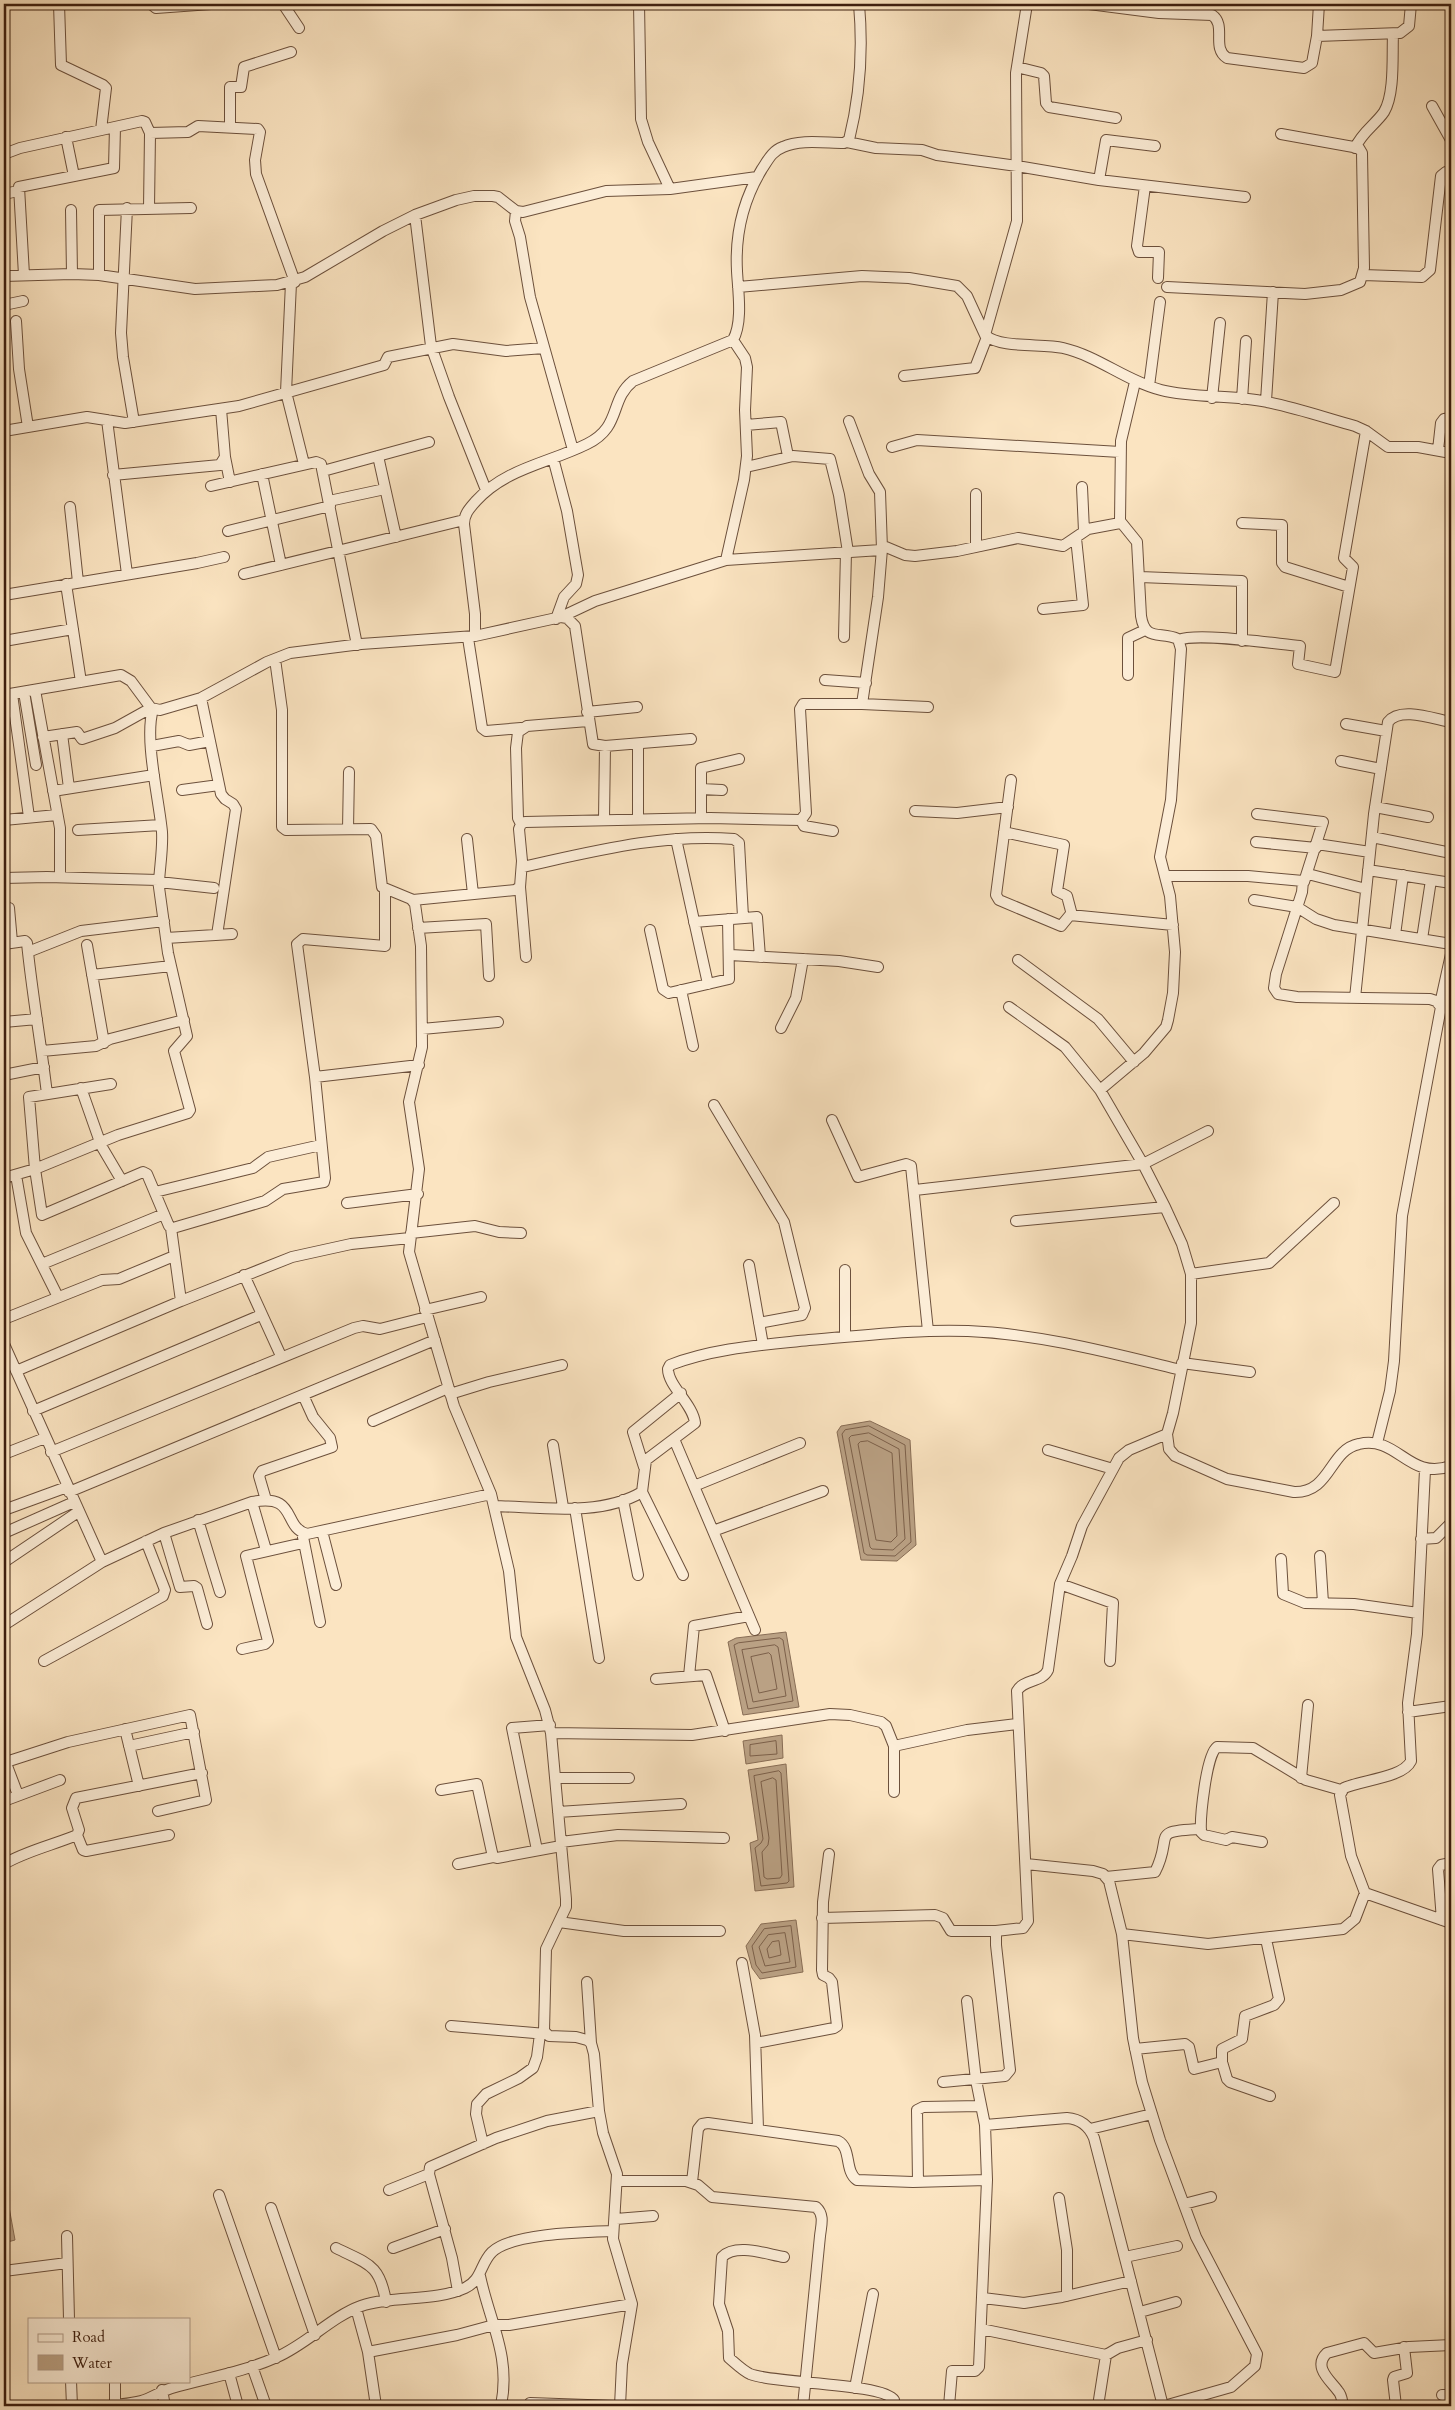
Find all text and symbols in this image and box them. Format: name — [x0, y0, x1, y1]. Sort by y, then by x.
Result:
legend — [28, 2318, 190, 2382]
text: Road — [72, 2327, 105, 2347]
text: Water — [71, 2353, 113, 2373]

